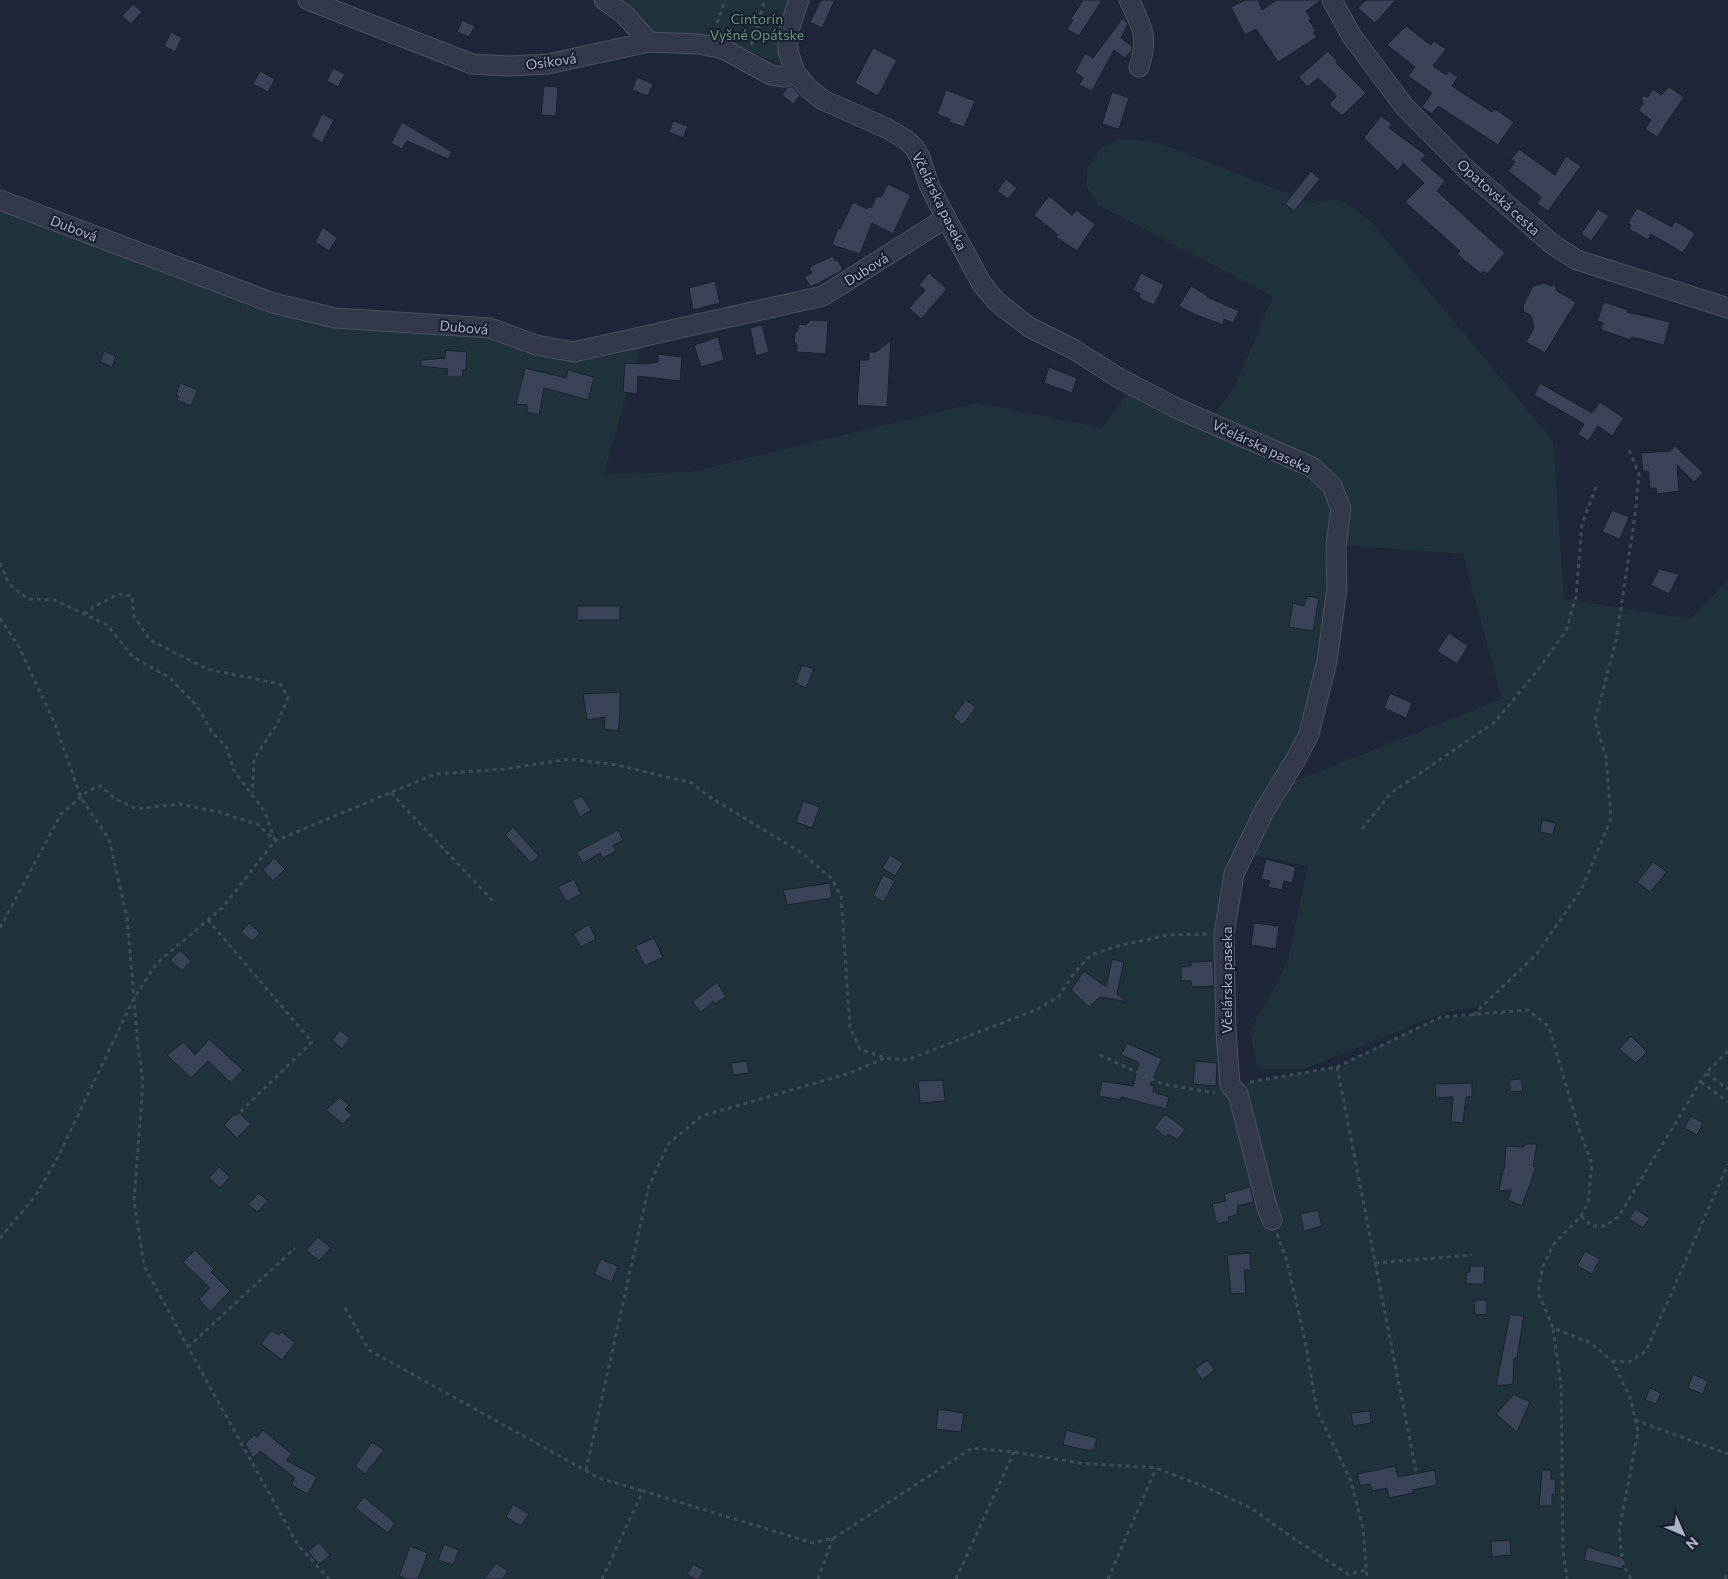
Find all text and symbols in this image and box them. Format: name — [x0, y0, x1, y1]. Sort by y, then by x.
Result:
park label: Cintorín Vyšné Opátske — [710, 10, 804, 43]
street label: Osiková — [525, 49, 577, 73]
street label: Včelárska paseka — [909, 149, 971, 253]
street label: Opatovská cesta — [1454, 155, 1544, 239]
street label: Dubová — [48, 211, 100, 245]
street label: Dubová — [841, 249, 891, 289]
street label: Dubová — [439, 316, 489, 338]
street label: Včelárska paseka — [1210, 416, 1314, 476]
street label: Včelárska paseka — [1218, 926, 1235, 1034]
north arrow — [1658, 1509, 1708, 1559]
text: N — [1683, 1534, 1702, 1553]

